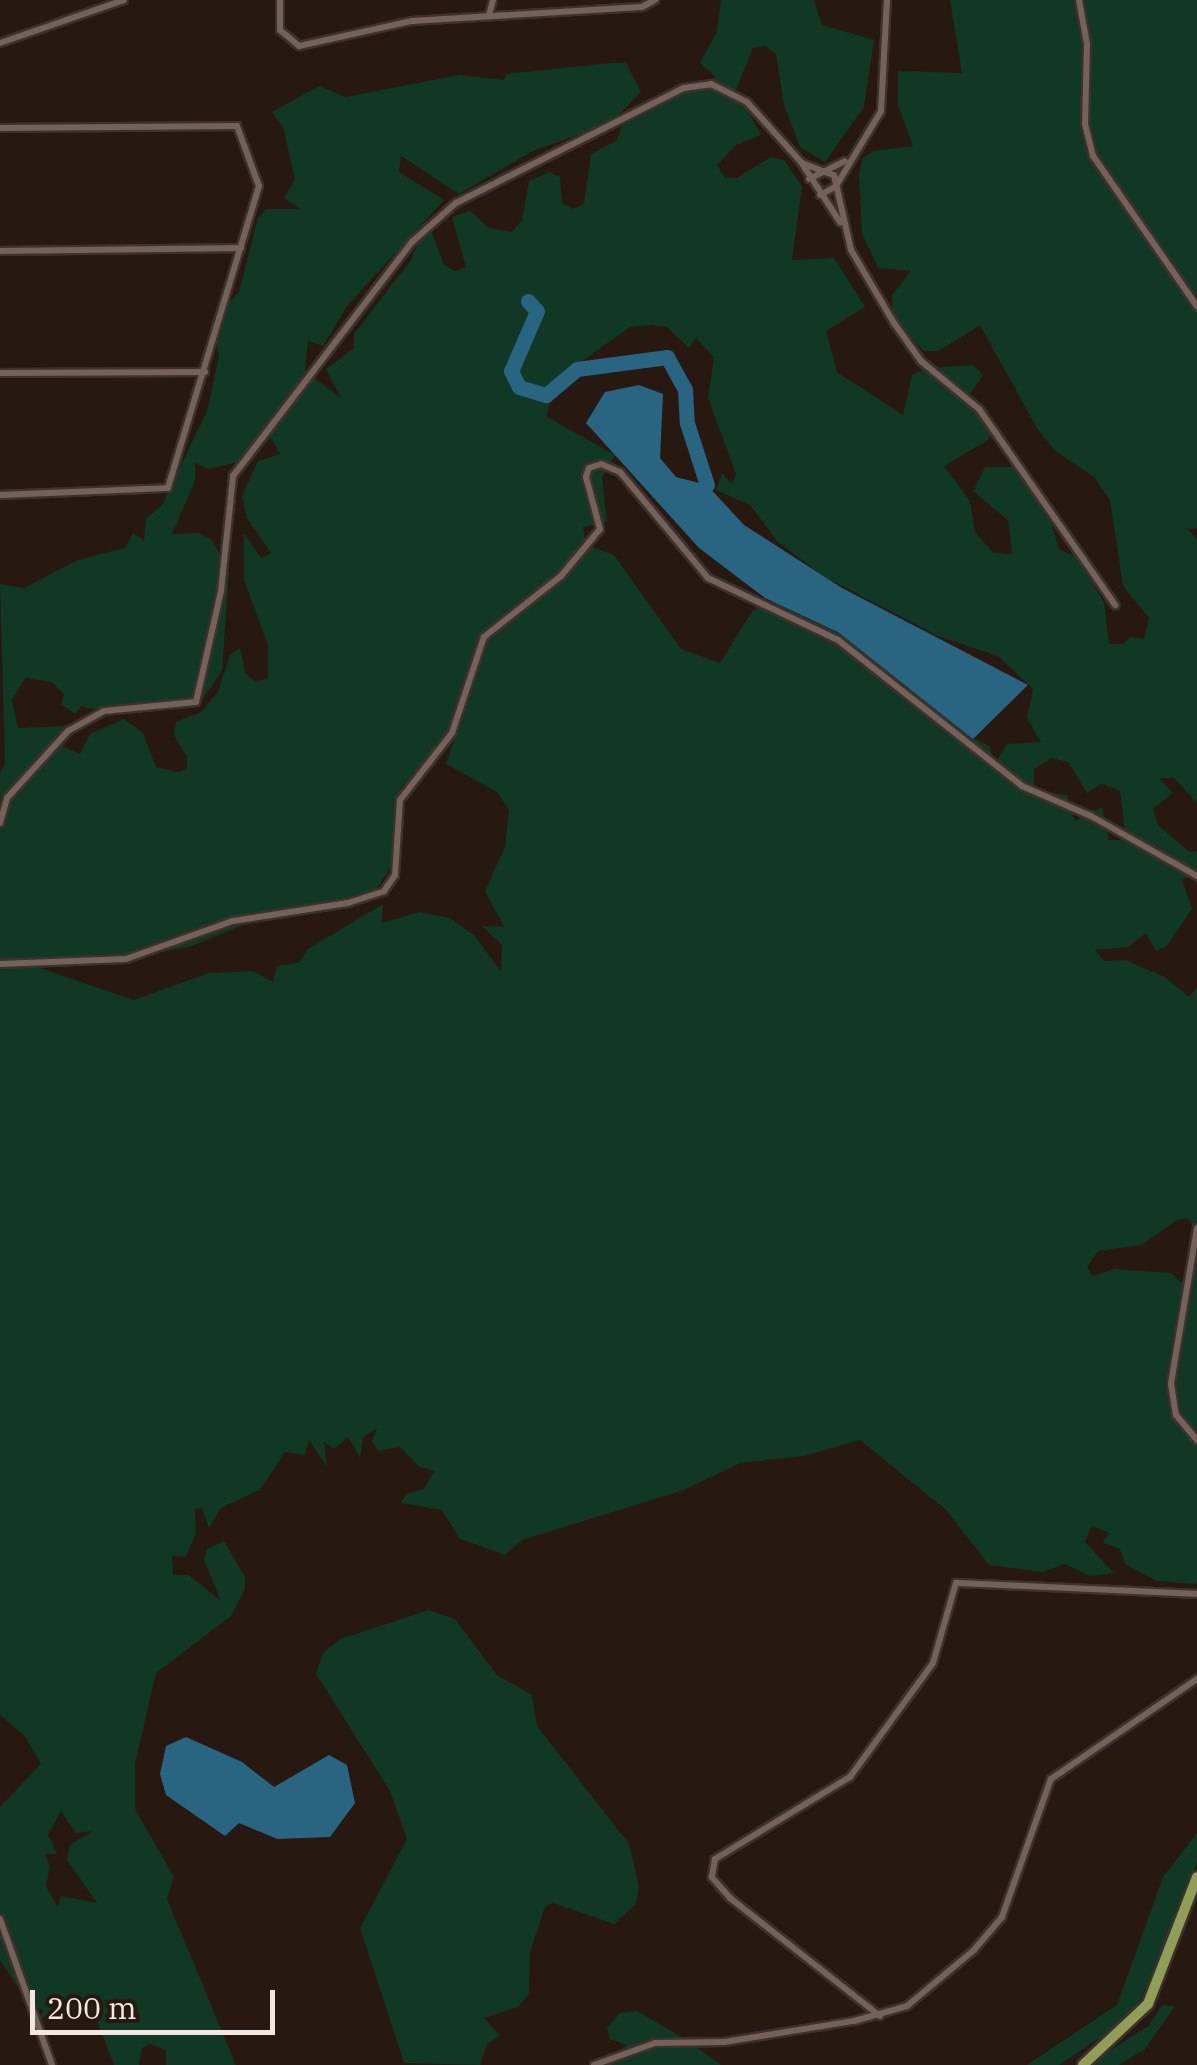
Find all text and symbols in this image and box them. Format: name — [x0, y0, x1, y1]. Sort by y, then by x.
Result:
scale bar — [35, 1970, 280, 2032]
text: 200 m — [47, 1988, 137, 2027]

